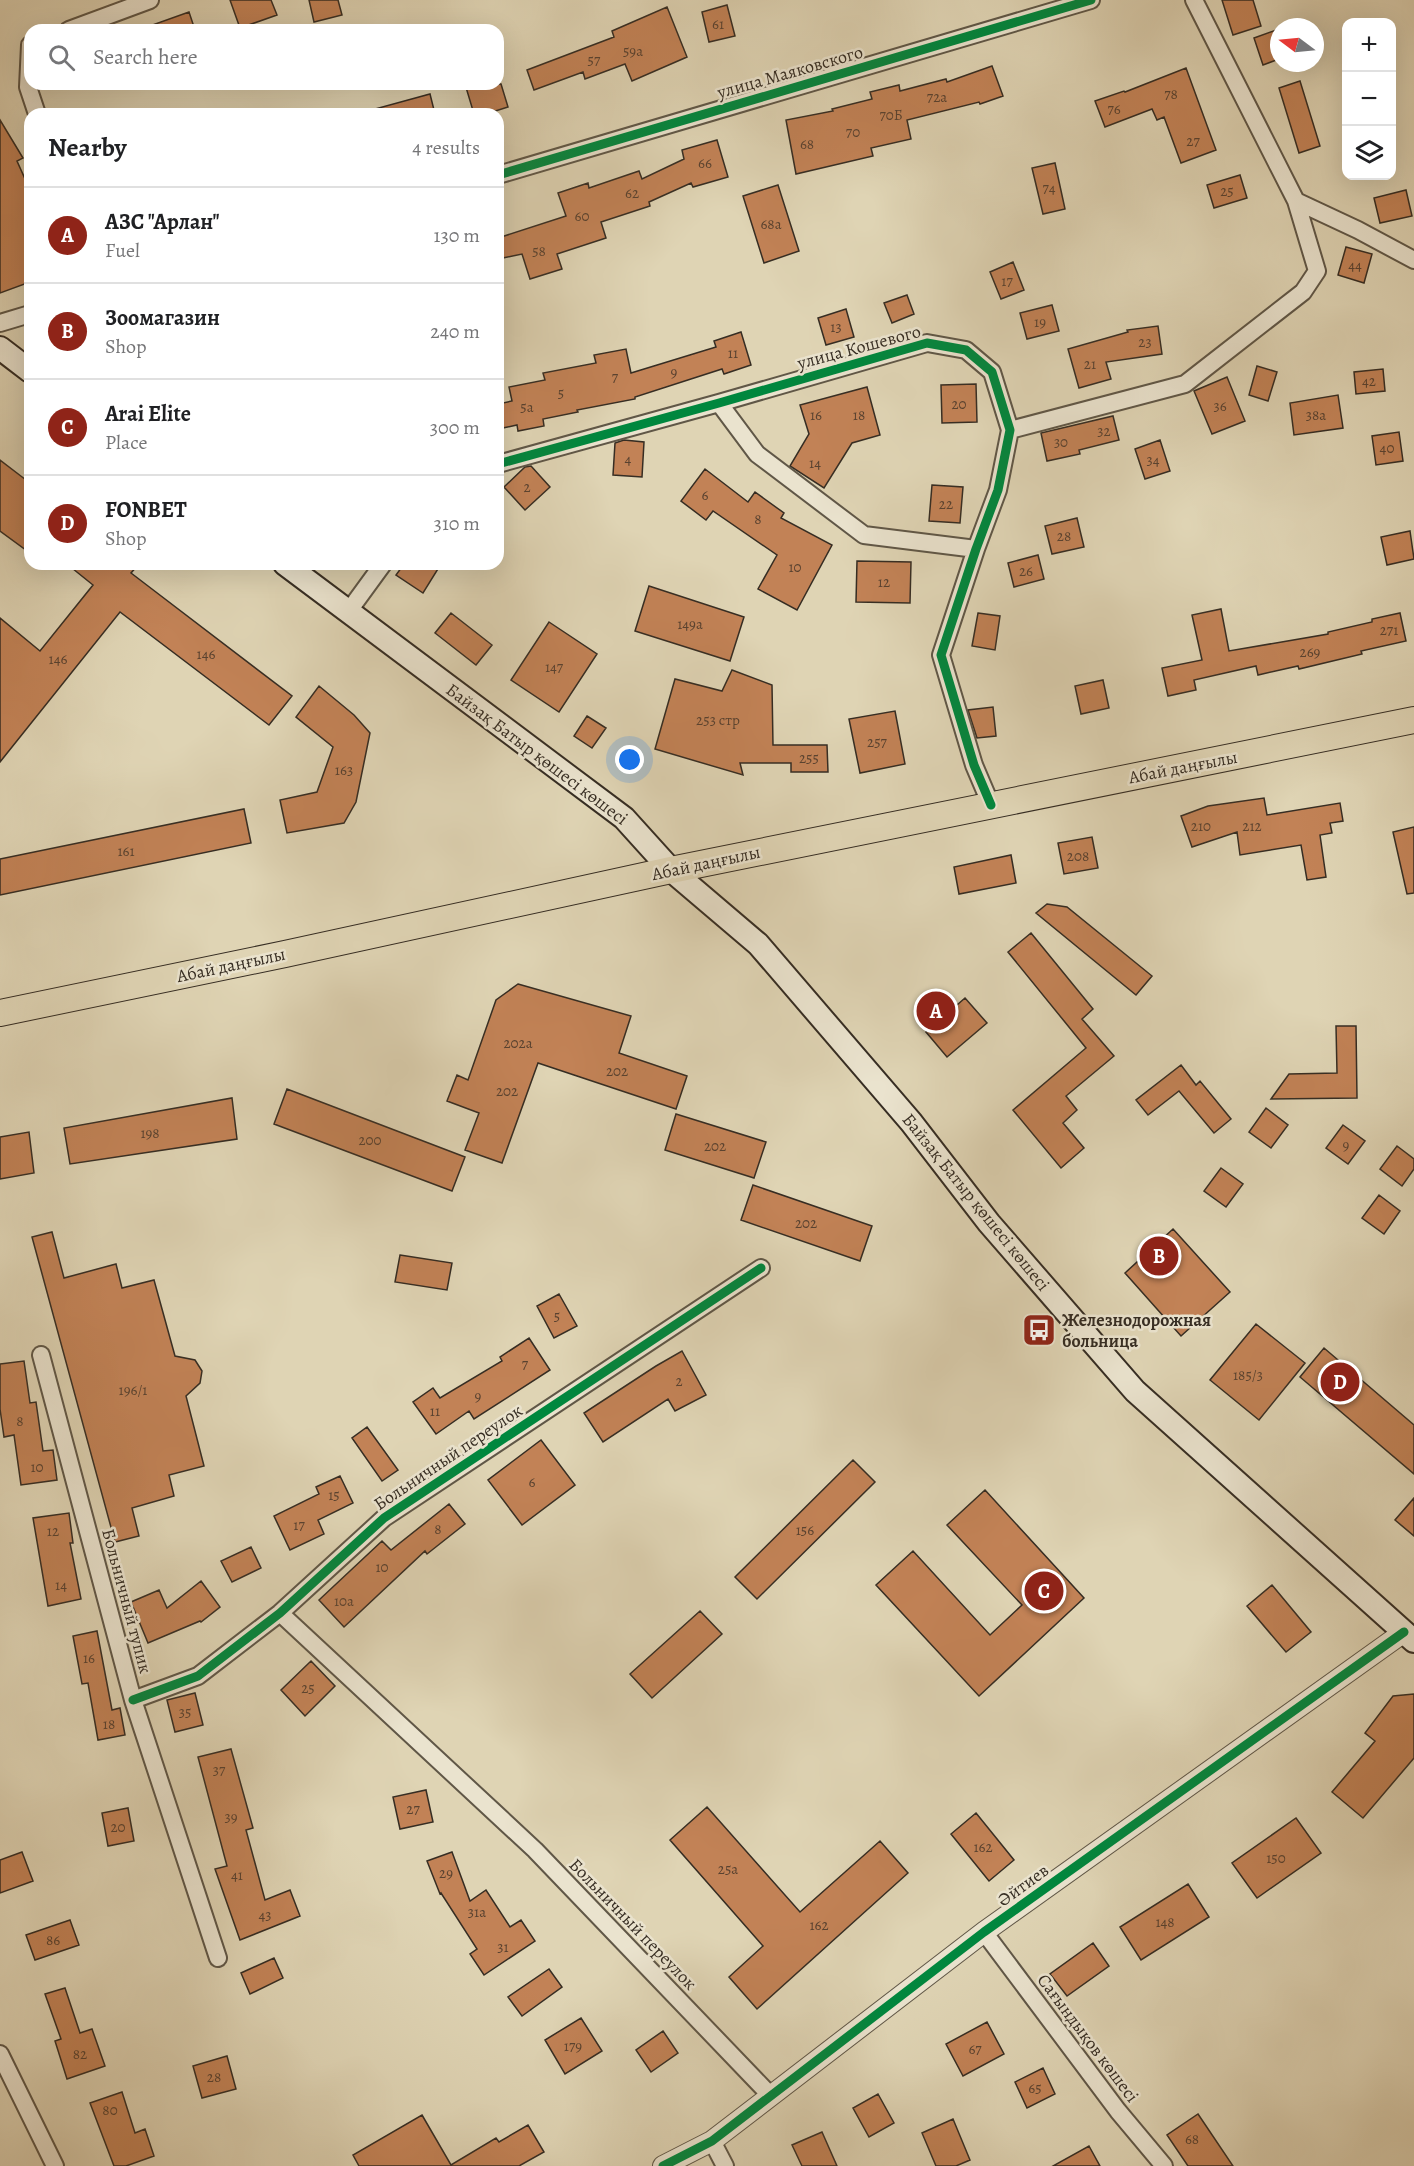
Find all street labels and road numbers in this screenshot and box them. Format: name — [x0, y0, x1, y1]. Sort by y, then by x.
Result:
street label: улица Маяковского — [713, 40, 866, 105]
street label: улица Кошевого — [794, 319, 923, 375]
street label: Байзақ Батыр қөшесі көшесі — [441, 678, 633, 830]
street label: Абай даңғылы — [1125, 745, 1240, 790]
street label: Абай даңғылы — [648, 840, 763, 886]
street label: Абай даңғылы — [173, 942, 288, 988]
street label: Байзақ Батыр қөшесі көшесі — [897, 1108, 1055, 1296]
street label: Больничный переулок — [369, 1398, 527, 1516]
street label: Больничный тупик — [96, 1526, 158, 1676]
street label: Больничный переулок — [564, 1853, 702, 1995]
street label: Әйтиев — [993, 1858, 1053, 1912]
street label: Сағындықов көшесі — [1032, 1969, 1144, 2107]

